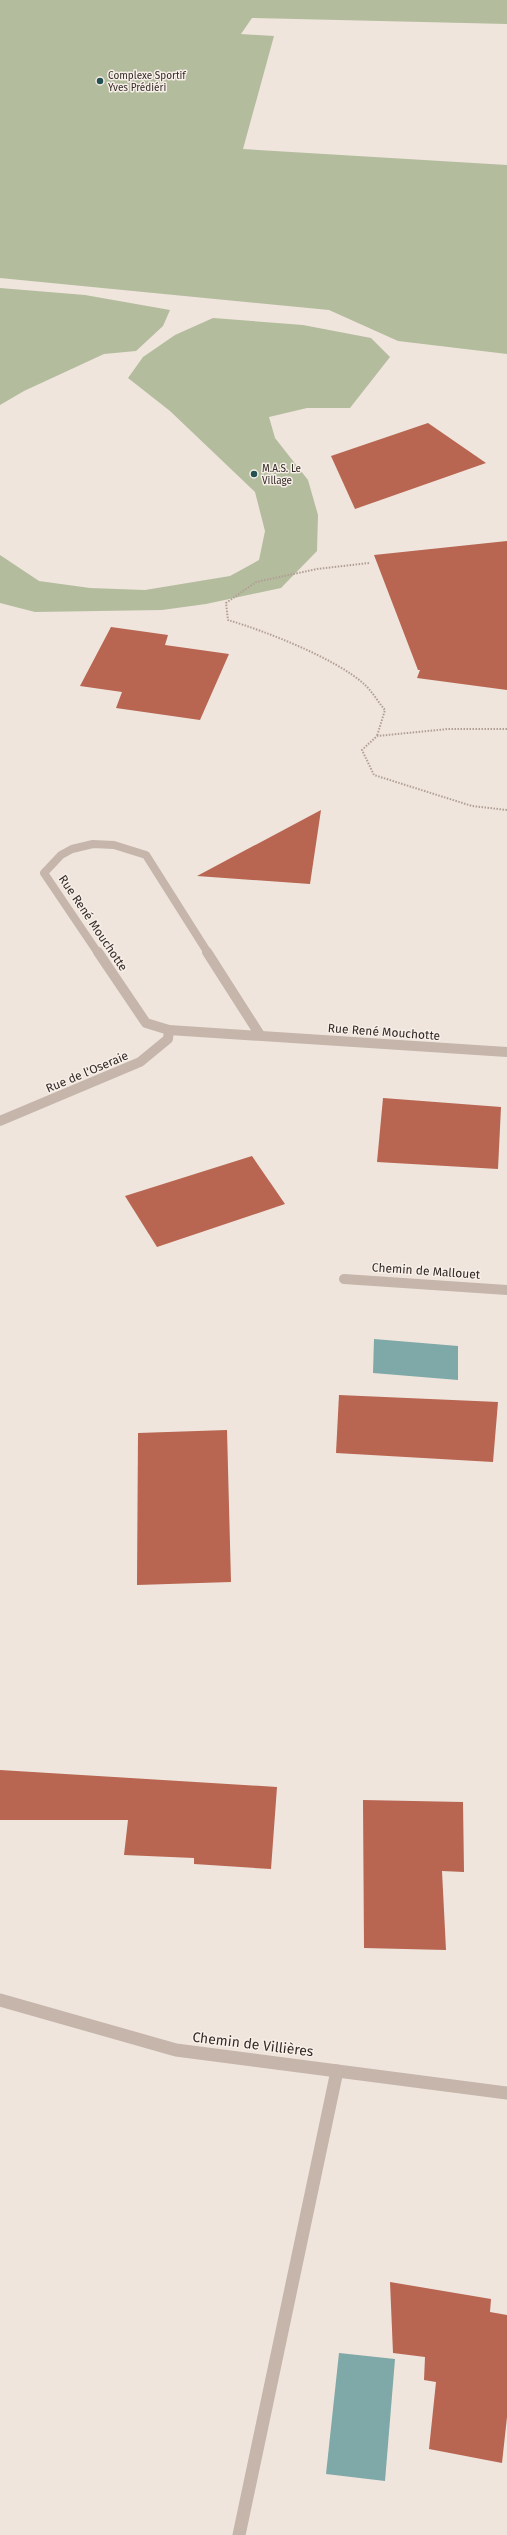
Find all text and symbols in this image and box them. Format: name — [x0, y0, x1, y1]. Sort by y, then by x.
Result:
place label: Complexe Sportif Yves Prédiéri — [108, 70, 186, 94]
marker: Complexe Sportif Yves Prédiéri — [95, 76, 105, 86]
place label: M.A.S. Le Village — [262, 463, 301, 487]
marker: M.A.S. Le Village — [249, 469, 259, 479]
street label: Rue René Mouchotte — [56, 872, 130, 974]
street label: Rue René Mouchotte — [327, 1021, 441, 1043]
street label: Rue de l'Oseraie — [44, 1048, 130, 1096]
street label: Chemin de Mallouet — [371, 1260, 481, 1282]
street label: Chemin de Villières — [191, 2029, 315, 2060]

